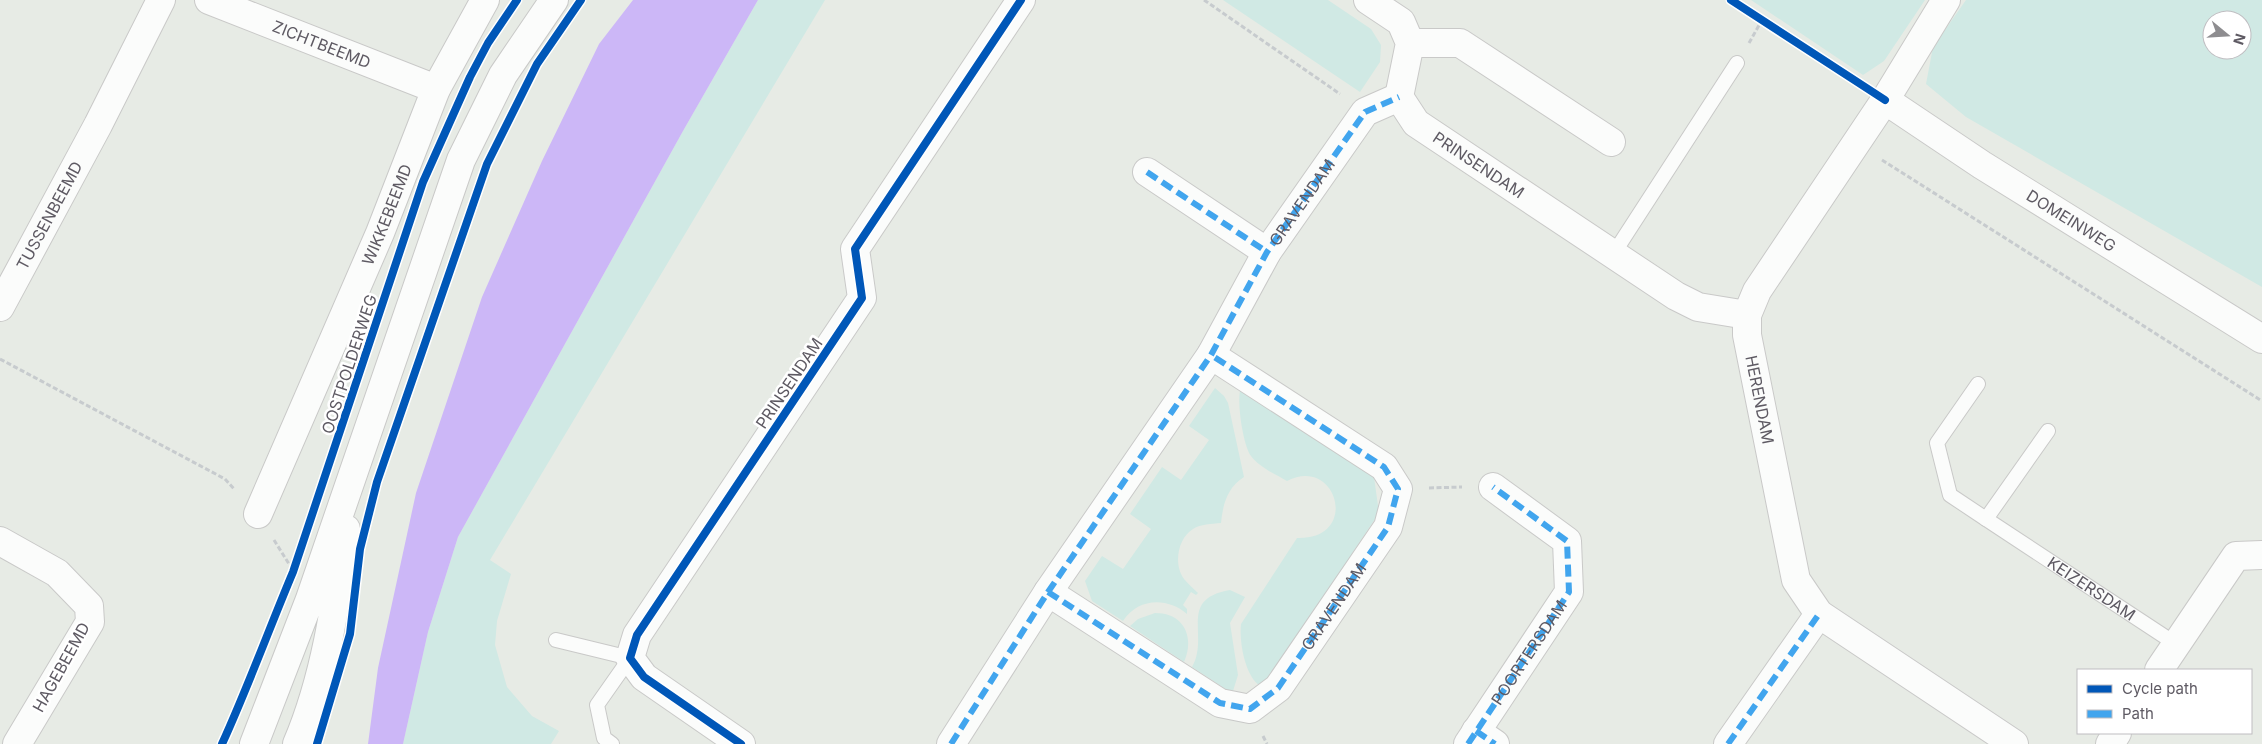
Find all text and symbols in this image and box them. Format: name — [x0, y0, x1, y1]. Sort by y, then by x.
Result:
north arrow — [2202, 10, 2252, 60]
street label: ZICHTBEEMD — [270, 16, 374, 72]
text: N — [2230, 31, 2250, 47]
street label: PRINSENDAM — [1429, 127, 1528, 202]
street label: GRAVENDAM — [1265, 155, 1339, 249]
street label: TUSSENBEEMD — [12, 158, 87, 273]
street label: WIKKEBEEMD — [357, 161, 416, 268]
street label: DOMEINWEG — [2023, 185, 2120, 256]
street label: OOSTPOLDERWEG — [317, 292, 381, 436]
street label: PRINSENDAM — [751, 334, 827, 432]
street label: HERENDAM — [1741, 354, 1779, 446]
street label: KEIZERSDAM — [2044, 552, 2139, 625]
street label: GRAVENDAM — [1297, 559, 1371, 654]
street label: POORTERSDAM — [1487, 596, 1571, 709]
street label: HAGEBEEMD — [28, 619, 94, 715]
legend — [2077, 669, 2252, 734]
text: Cycle path — [2122, 679, 2198, 698]
text: Path — [2122, 704, 2154, 723]

